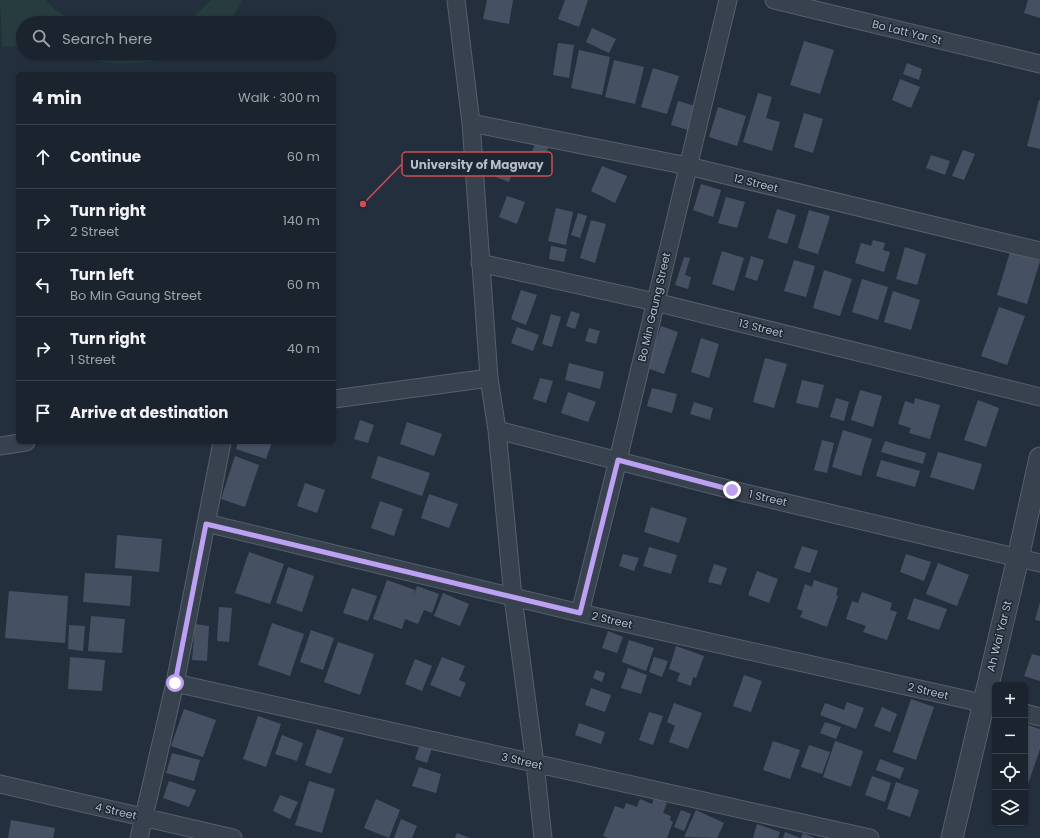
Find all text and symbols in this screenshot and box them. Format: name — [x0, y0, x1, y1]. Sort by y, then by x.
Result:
search box — [16, 16, 336, 60]
street label: Bo Latt Yar St — [871, 16, 943, 48]
icon: search — [30, 27, 52, 49]
text: Search here — [62, 28, 152, 49]
text: 4 min — [32, 86, 82, 110]
text: Walk · 300 m — [238, 88, 320, 107]
icon: ahead — [32, 146, 54, 168]
text: Continue — [70, 146, 141, 167]
text: 60 m — [287, 147, 320, 166]
callout: University of Magway — [402, 152, 552, 176]
text: University of Magway — [410, 156, 544, 173]
street label: 12 Street — [732, 170, 780, 196]
text: Turn right — [70, 200, 146, 221]
icon: right — [32, 210, 54, 232]
text: 140 m — [283, 211, 320, 230]
text: 2 Street — [70, 222, 119, 241]
street label: Bo Min Gaung Street — [634, 251, 674, 363]
text: Turn left — [70, 264, 134, 285]
icon: left — [32, 274, 54, 296]
text: 60 m — [287, 275, 320, 294]
text: Bo Min Gaung Street — [70, 286, 202, 305]
street label: 13 Street — [737, 315, 785, 341]
text: Turn right — [70, 328, 146, 349]
icon: right — [32, 338, 54, 360]
text: 40 m — [287, 339, 320, 358]
text: 1 Street — [70, 350, 116, 369]
icon: arrive — [32, 402, 54, 424]
text: Arrive at destination — [70, 402, 228, 423]
route end — [723, 481, 741, 499]
street label: 1 Street — [747, 486, 789, 510]
street label: Ah Wai Yar St — [982, 599, 1016, 673]
street label: 2 Street — [590, 608, 634, 632]
route start — [166, 674, 184, 692]
street label: 2 Street — [906, 679, 950, 703]
map controls — [992, 682, 1028, 826]
button: + — [992, 682, 1028, 718]
button: − — [992, 718, 1028, 754]
street label: 3 Street — [500, 749, 544, 773]
button: locate — [992, 754, 1028, 790]
button: layers — [992, 790, 1028, 826]
street label: 4 Street — [94, 798, 138, 824]

